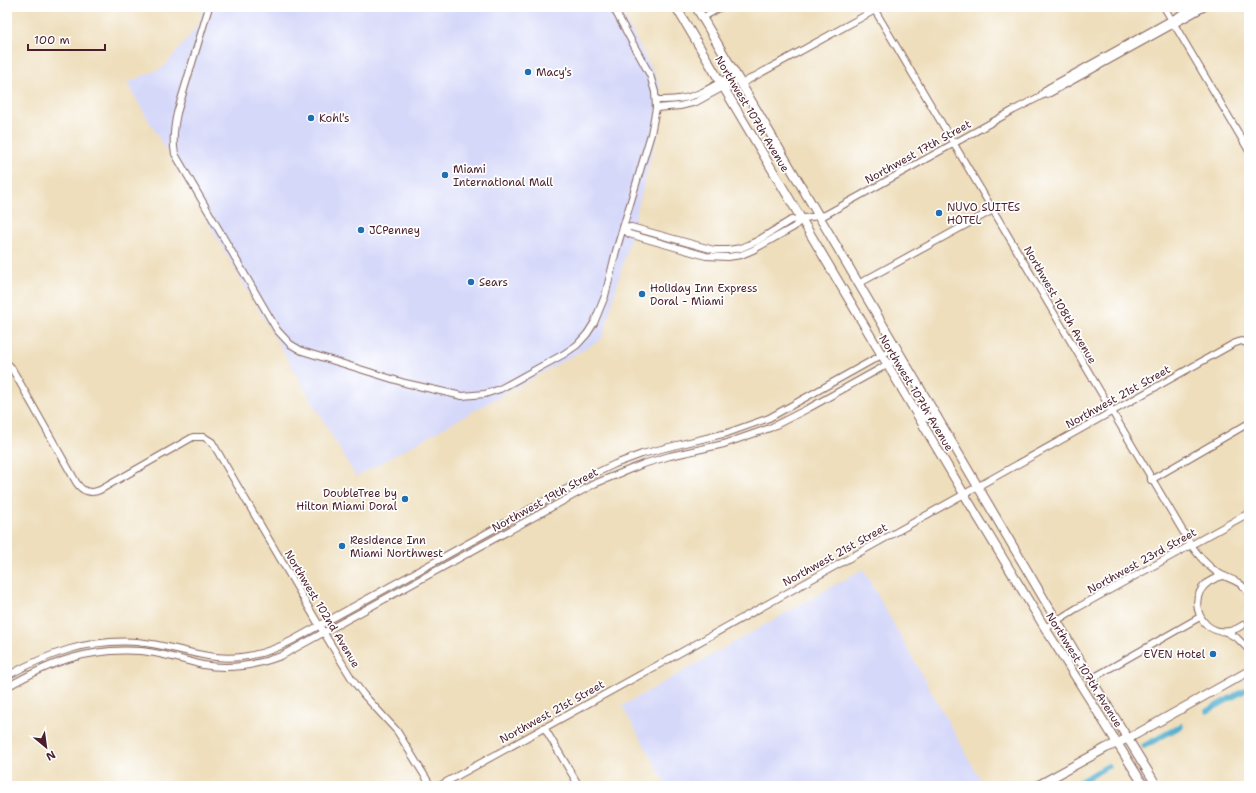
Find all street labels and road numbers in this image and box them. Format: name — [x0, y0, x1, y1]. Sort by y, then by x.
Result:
street label: Northwest 107th Avenue — [711, 53, 793, 175]
street label: Northwest 17th Street — [862, 116, 974, 187]
street label: Northwest 108th Avenue — [1020, 243, 1100, 367]
street label: Northwest 107th Avenue — [875, 332, 957, 454]
street label: Northwest 21st Street — [1063, 362, 1173, 432]
street label: Northwest 19th Street — [489, 464, 601, 536]
street label: Northwest 21st Street — [780, 520, 890, 590]
street label: Northwest 23rd Street — [1085, 525, 1199, 597]
street label: Northwest 102nd Avenue — [281, 547, 363, 671]
street label: Northwest 107th Avenue — [1042, 610, 1126, 730]
street label: Northwest 21st Street — [497, 677, 607, 747]

